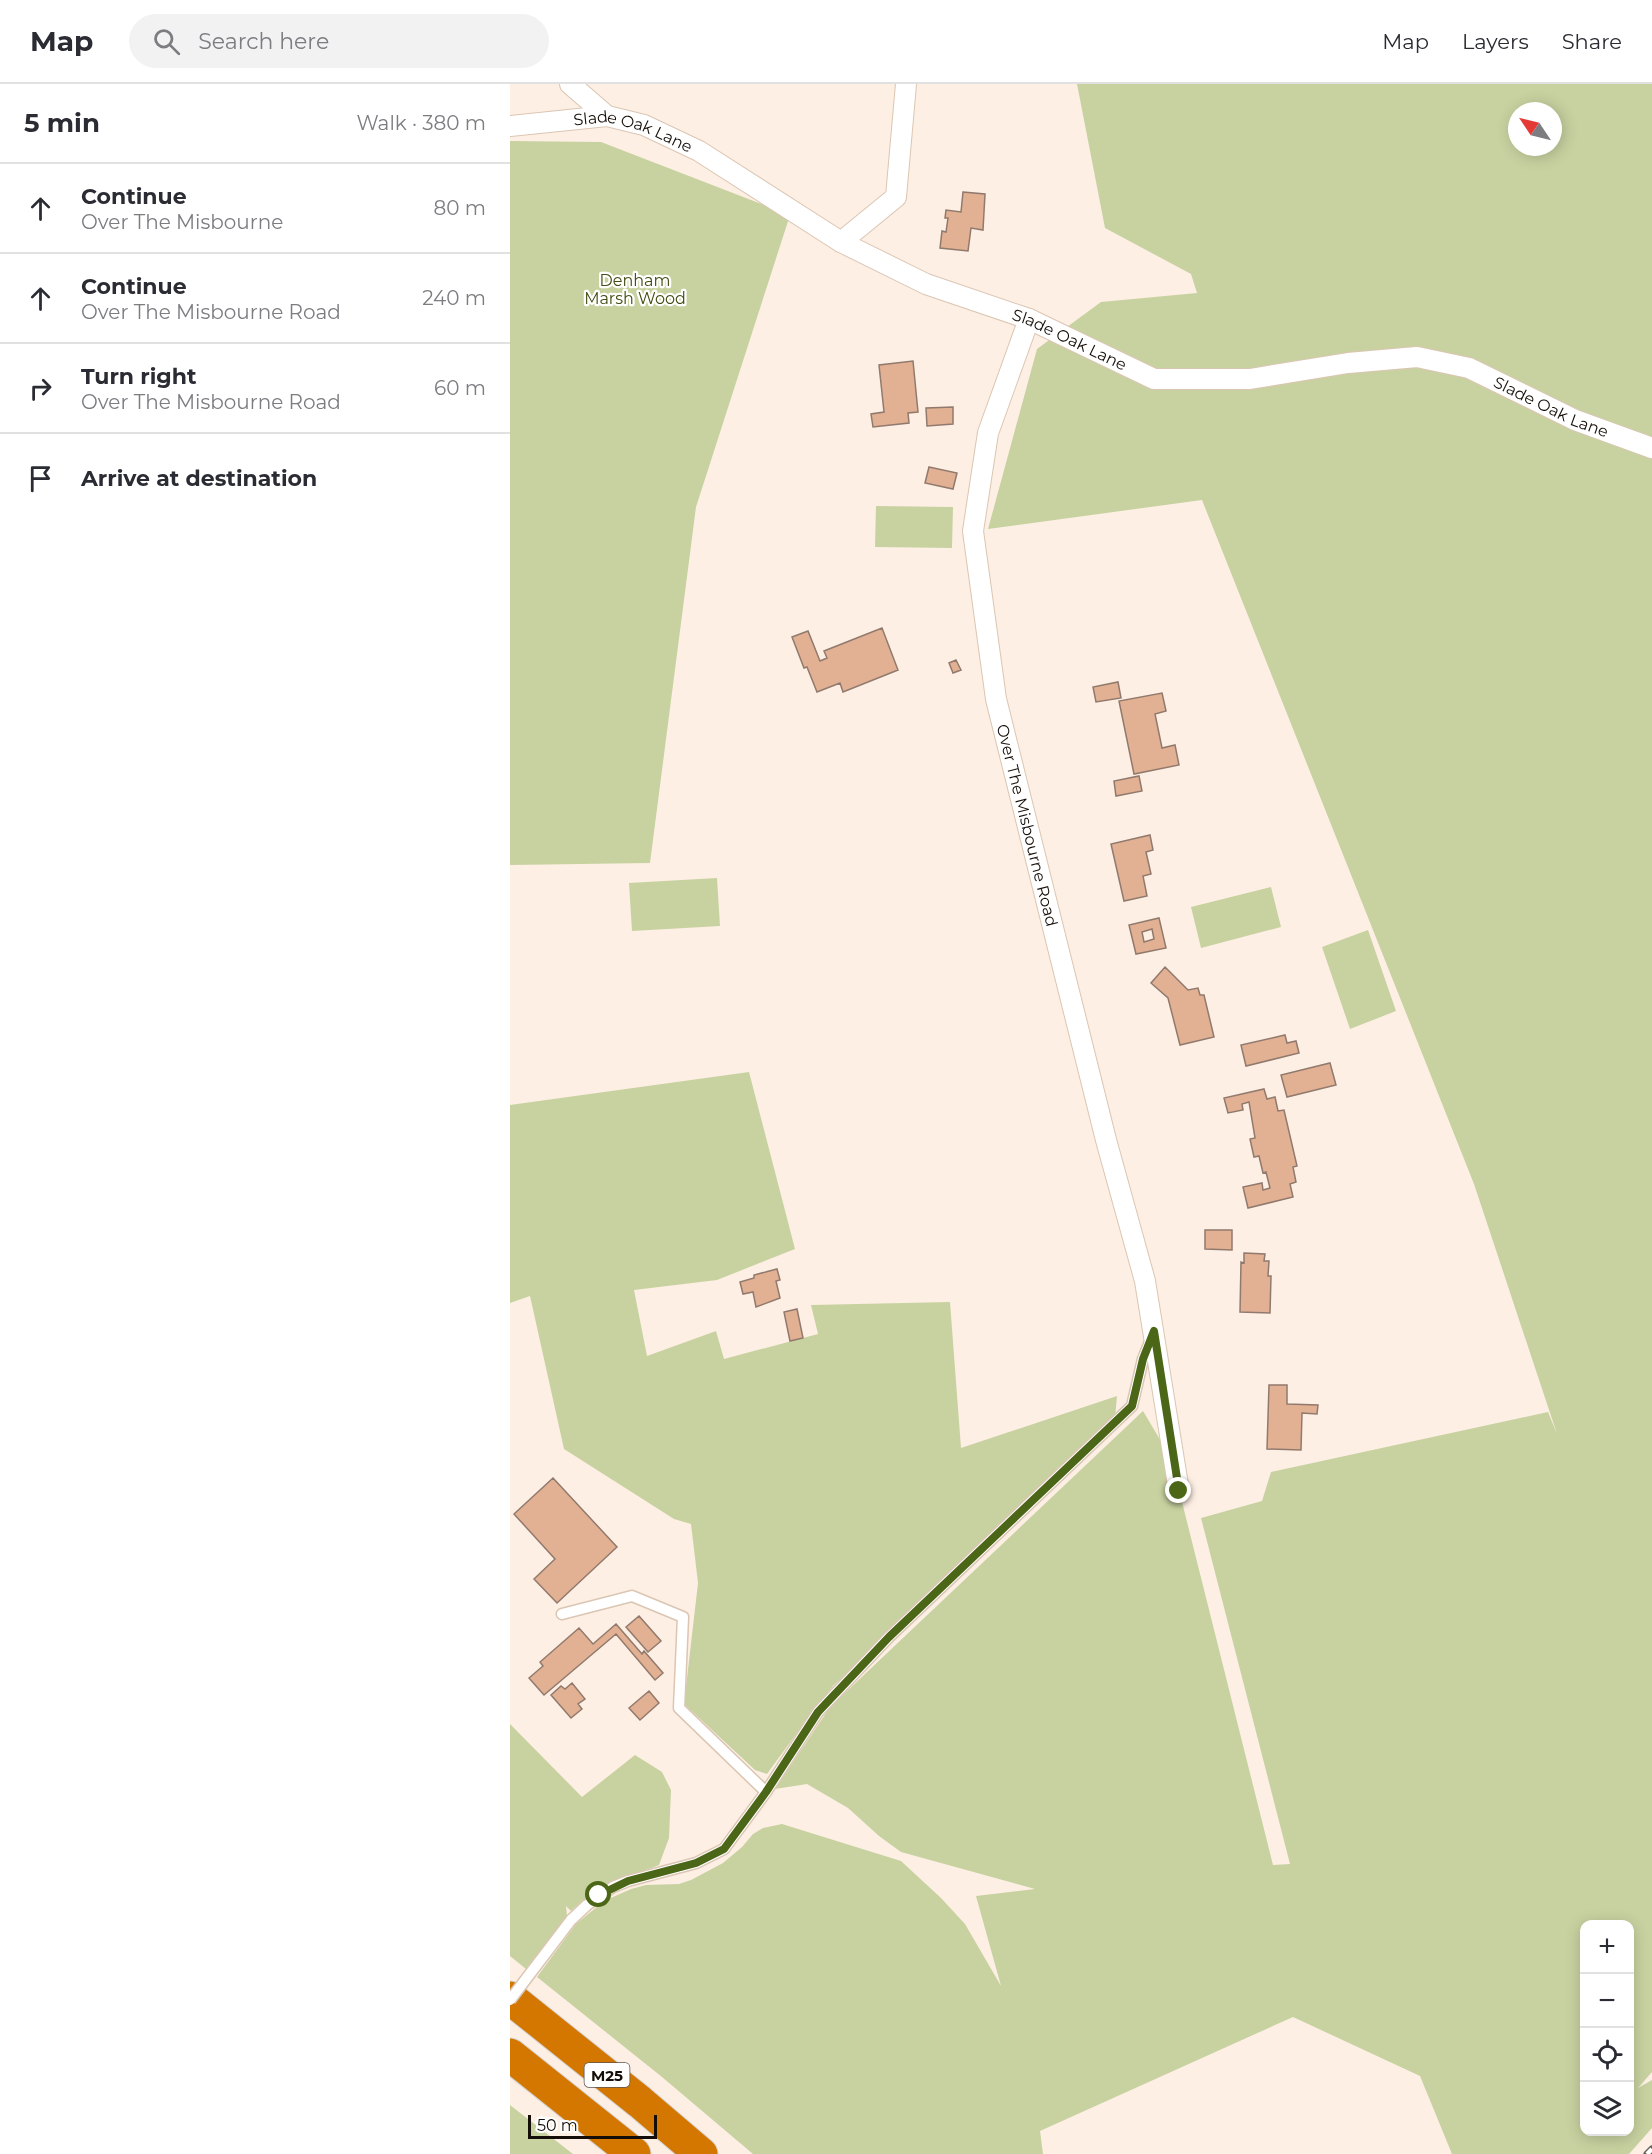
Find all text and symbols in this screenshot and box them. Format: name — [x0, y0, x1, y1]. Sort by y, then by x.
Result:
search box — [129, 14, 549, 68]
text: Map — [30, 24, 93, 58]
icon: search — [150, 25, 183, 58]
text: Search here — [198, 28, 329, 55]
text: Map — [1382, 29, 1429, 54]
text: Layers — [1462, 29, 1529, 54]
text: Share — [1562, 29, 1622, 54]
north arrow — [1508, 102, 1562, 156]
street label: Slade Oak Lane — [572, 106, 696, 156]
text: 5 min — [24, 107, 100, 139]
text: Walk · 380 m — [356, 111, 486, 135]
text: Continue — [81, 183, 187, 210]
icon: ahead — [24, 192, 57, 225]
text: 80 m — [434, 196, 486, 220]
text: Over The Misbourne — [81, 210, 283, 234]
park label: Denham Marsh Wood — [584, 271, 686, 308]
text: Continue — [81, 273, 187, 300]
icon: ahead — [24, 282, 57, 315]
text: 240 m — [422, 286, 486, 310]
text: Over The Misbourne Road — [81, 300, 341, 324]
street label: Slade Oak Lane — [1010, 305, 1130, 374]
text: Turn right — [81, 363, 196, 390]
icon: right — [24, 372, 57, 405]
street label: Slade Oak Lane — [1491, 372, 1611, 441]
text: 60 m — [434, 376, 486, 400]
text: Over The Misbourne Road — [81, 390, 341, 414]
icon: arrive — [24, 462, 57, 495]
text: Arrive at destination — [81, 465, 317, 492]
street label: Over The Misbourne Road — [993, 722, 1062, 928]
route end — [1165, 1477, 1191, 1503]
route start — [585, 1881, 611, 1907]
map controls — [1580, 1920, 1634, 2136]
button: + — [1580, 1920, 1634, 1974]
button: − — [1580, 1974, 1634, 2028]
button: locate — [1580, 2028, 1634, 2082]
road number: M25 — [584, 2063, 630, 2087]
button: layers — [1580, 2082, 1634, 2136]
scale bar — [528, 2112, 657, 2140]
text: 50 m — [537, 2116, 578, 2135]

